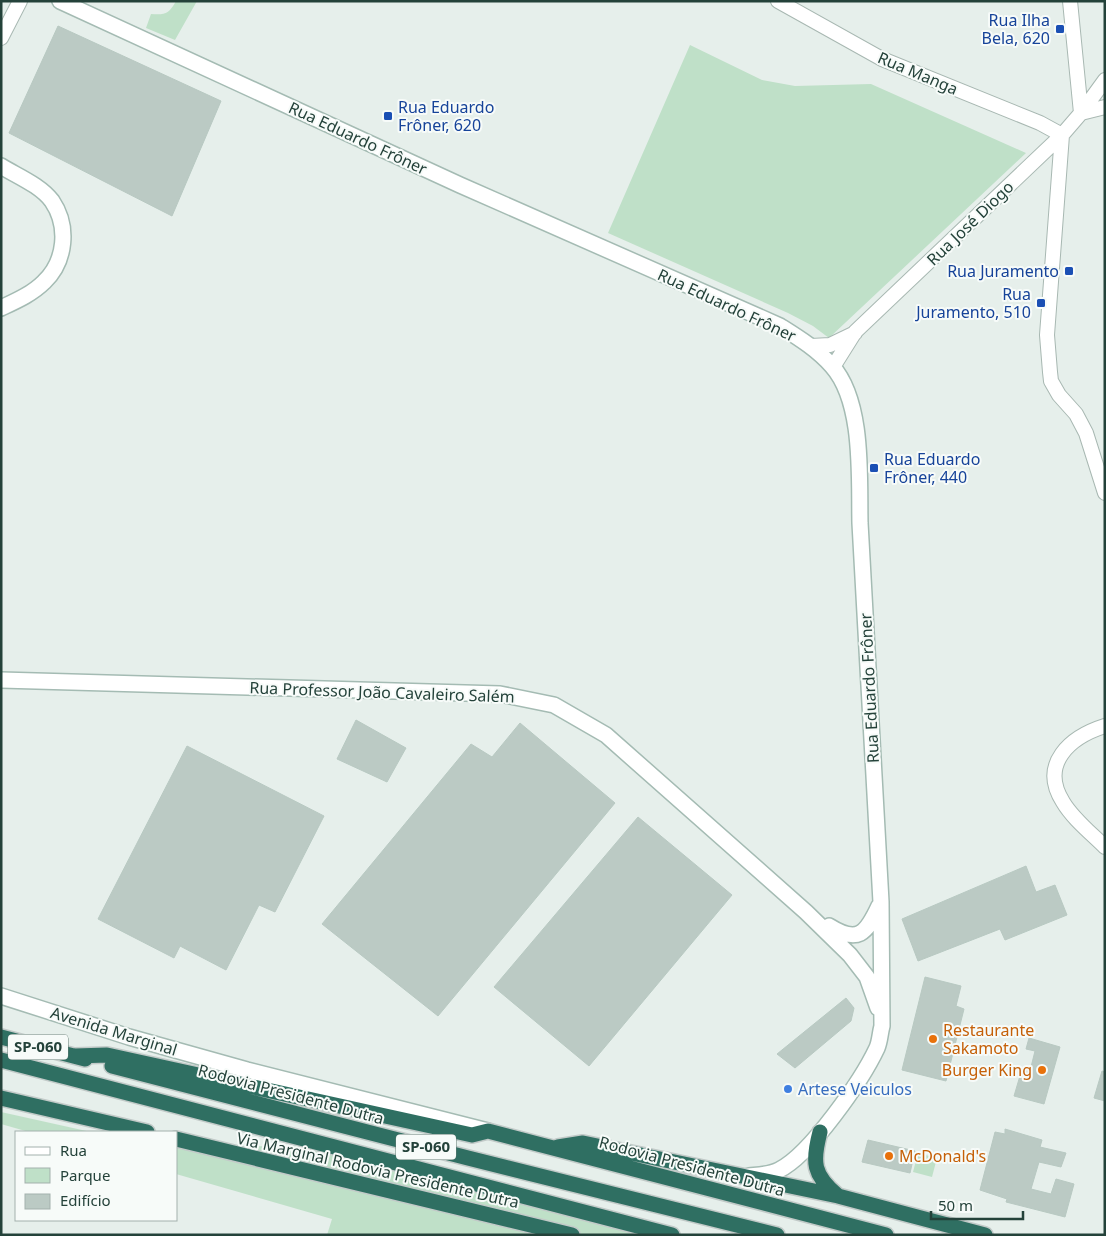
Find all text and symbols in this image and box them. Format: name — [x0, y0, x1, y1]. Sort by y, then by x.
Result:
place label: Rua Ilha Bela, 620 — [982, 9, 1050, 49]
marker: Rua Ilha Bela, 620 — [1054, 23, 1066, 35]
street label: Rua Manga — [875, 46, 961, 100]
street label: Rua Eduardo Frôner — [285, 96, 431, 180]
place label: Rua Eduardo Frôner, 620 — [398, 96, 494, 136]
marker: Rua Eduardo Frôner, 620 — [382, 110, 394, 122]
street label: Rua José Diogo — [922, 176, 1018, 270]
place label: Rua Juramento — [947, 260, 1059, 282]
street label: Rua Eduardo Frôner — [654, 263, 800, 347]
marker: Rua Juramento — [1063, 265, 1075, 277]
place label: Rua Juramento, 510 — [914, 283, 1031, 323]
marker: Rua Juramento, 510 — [1035, 297, 1047, 309]
place label: Rua Eduardo Frôner, 440 — [884, 448, 980, 488]
marker: Rua Eduardo Frôner, 440 — [868, 462, 880, 474]
street label: Rua Eduardo Frôner — [854, 612, 884, 764]
street label: Rua Professor João Cavaleiro Salém — [249, 676, 515, 708]
street label: Avenida Marginal — [48, 1001, 180, 1061]
place label: Restaurante Sakamoto — [943, 1019, 1034, 1059]
marker: Restaurante Sakamoto — [927, 1033, 939, 1045]
road number: SP-060 — [8, 1034, 68, 1060]
street label: Rodovia Presidente Dutra — [196, 1059, 386, 1129]
place label: Burger King — [942, 1059, 1032, 1081]
marker: Burger King — [1036, 1064, 1048, 1076]
place label: Artese Veiculos — [798, 1078, 912, 1100]
marker: Artese Veiculos — [782, 1083, 794, 1095]
street label: Via Marginal Rodovia Presidente Dutra — [235, 1127, 521, 1213]
legend — [15, 1131, 178, 1221]
street label: Rodovia Presidente Dutra — [597, 1131, 787, 1201]
road number: SP-060 — [396, 1134, 456, 1160]
text: Rua — [60, 1140, 87, 1160]
place label: McDonald's — [899, 1145, 986, 1167]
marker: McDonald's — [883, 1150, 895, 1162]
text: Parque — [60, 1165, 110, 1185]
scale bar — [931, 1188, 1024, 1220]
text: Edifício — [60, 1190, 111, 1210]
text: 50 m — [938, 1195, 973, 1215]

